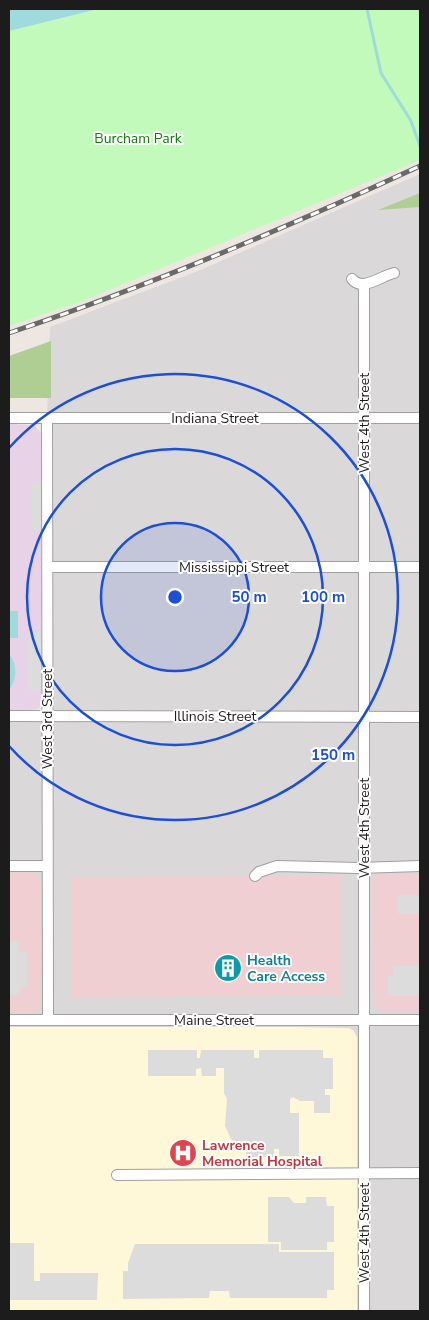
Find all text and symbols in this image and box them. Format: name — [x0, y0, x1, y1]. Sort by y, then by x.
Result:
park label: Burcham Park — [94, 129, 183, 148]
street label: West 4th Street — [355, 373, 374, 473]
street label: Indiana Street — [171, 409, 259, 428]
street label: Mississippi Street — [179, 558, 289, 577]
text: 50 m — [231, 587, 267, 607]
text: 100 m — [301, 587, 345, 607]
centre of rings — [166, 588, 184, 606]
street label: West 3rd Street — [38, 669, 57, 769]
street label: Illinois Street — [174, 707, 256, 726]
text: 150 m — [311, 745, 355, 765]
street label: West 4th Street — [355, 778, 374, 878]
place label: Health Care Access — [247, 951, 325, 986]
building icon: Health Care Access — [213, 953, 243, 983]
street label: Maine Street — [174, 1011, 254, 1030]
place label: Lawrence Memorial Hospital — [202, 1136, 323, 1171]
hospital icon: Lawrence Memorial Hospital — [168, 1138, 198, 1168]
street label: West 4th Street — [355, 1183, 374, 1283]

